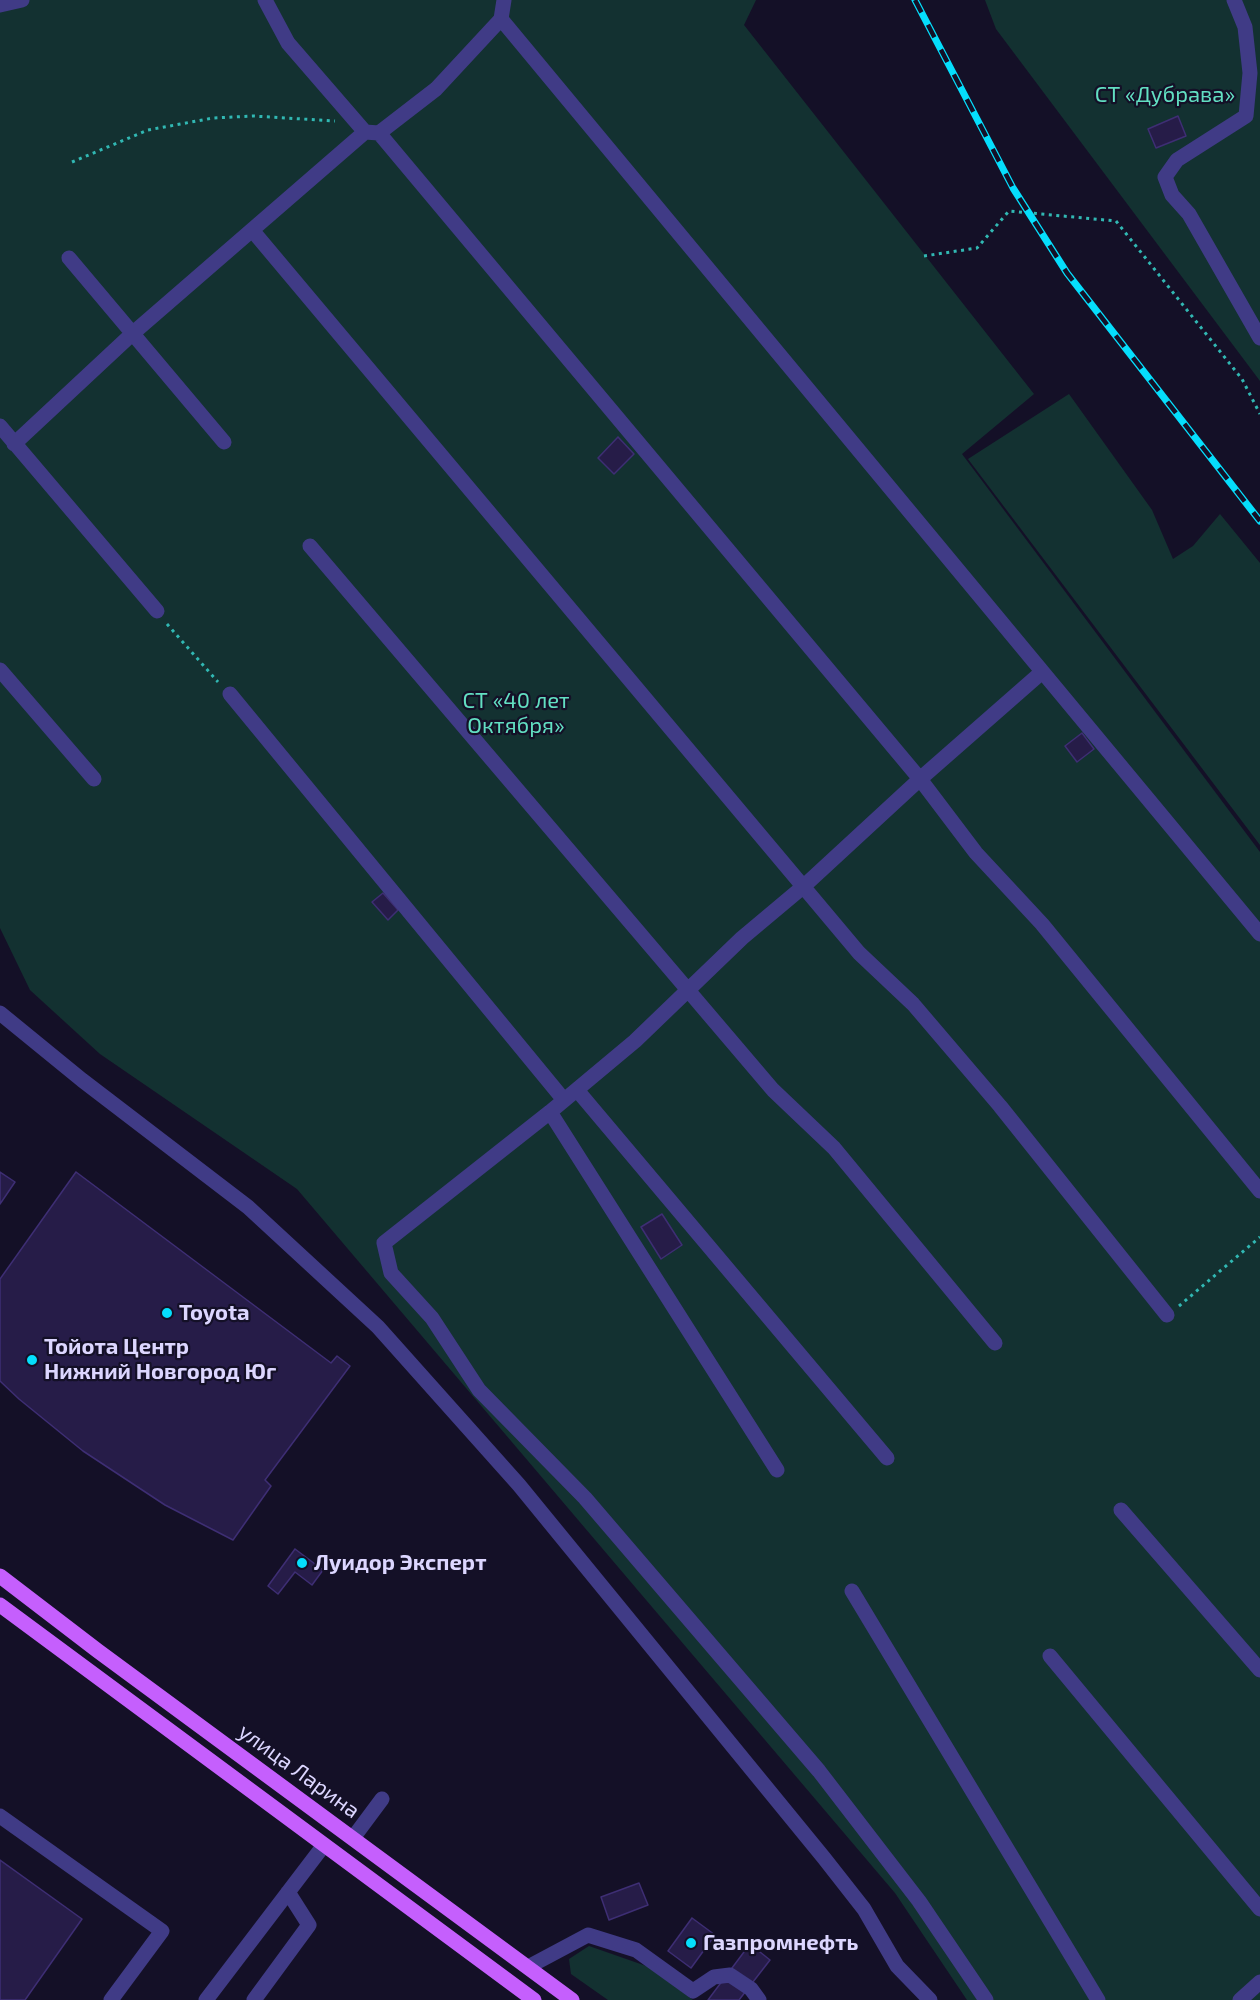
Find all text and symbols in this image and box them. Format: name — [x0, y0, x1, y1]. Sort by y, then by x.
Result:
park label: СТ «Дубрава» — [1095, 82, 1235, 108]
park label: СТ «40 лет Октября» — [462, 688, 570, 740]
place label: Toyota — [179, 1300, 250, 1326]
marker: Toyota — [160, 1306, 174, 1320]
place label: Тойота Центр Нижний Новгород Юг — [44, 1334, 276, 1386]
marker: Тойота Центр Нижний Новгород Юг — [25, 1353, 39, 1367]
place label: Луидор Эксперт — [314, 1550, 486, 1576]
marker: Луидор Эксперт — [295, 1556, 309, 1570]
street label: улица Ларина — [233, 1718, 365, 1824]
place label: Газпромнефть — [703, 1930, 858, 1956]
marker: Газпромнефть — [684, 1936, 698, 1950]

